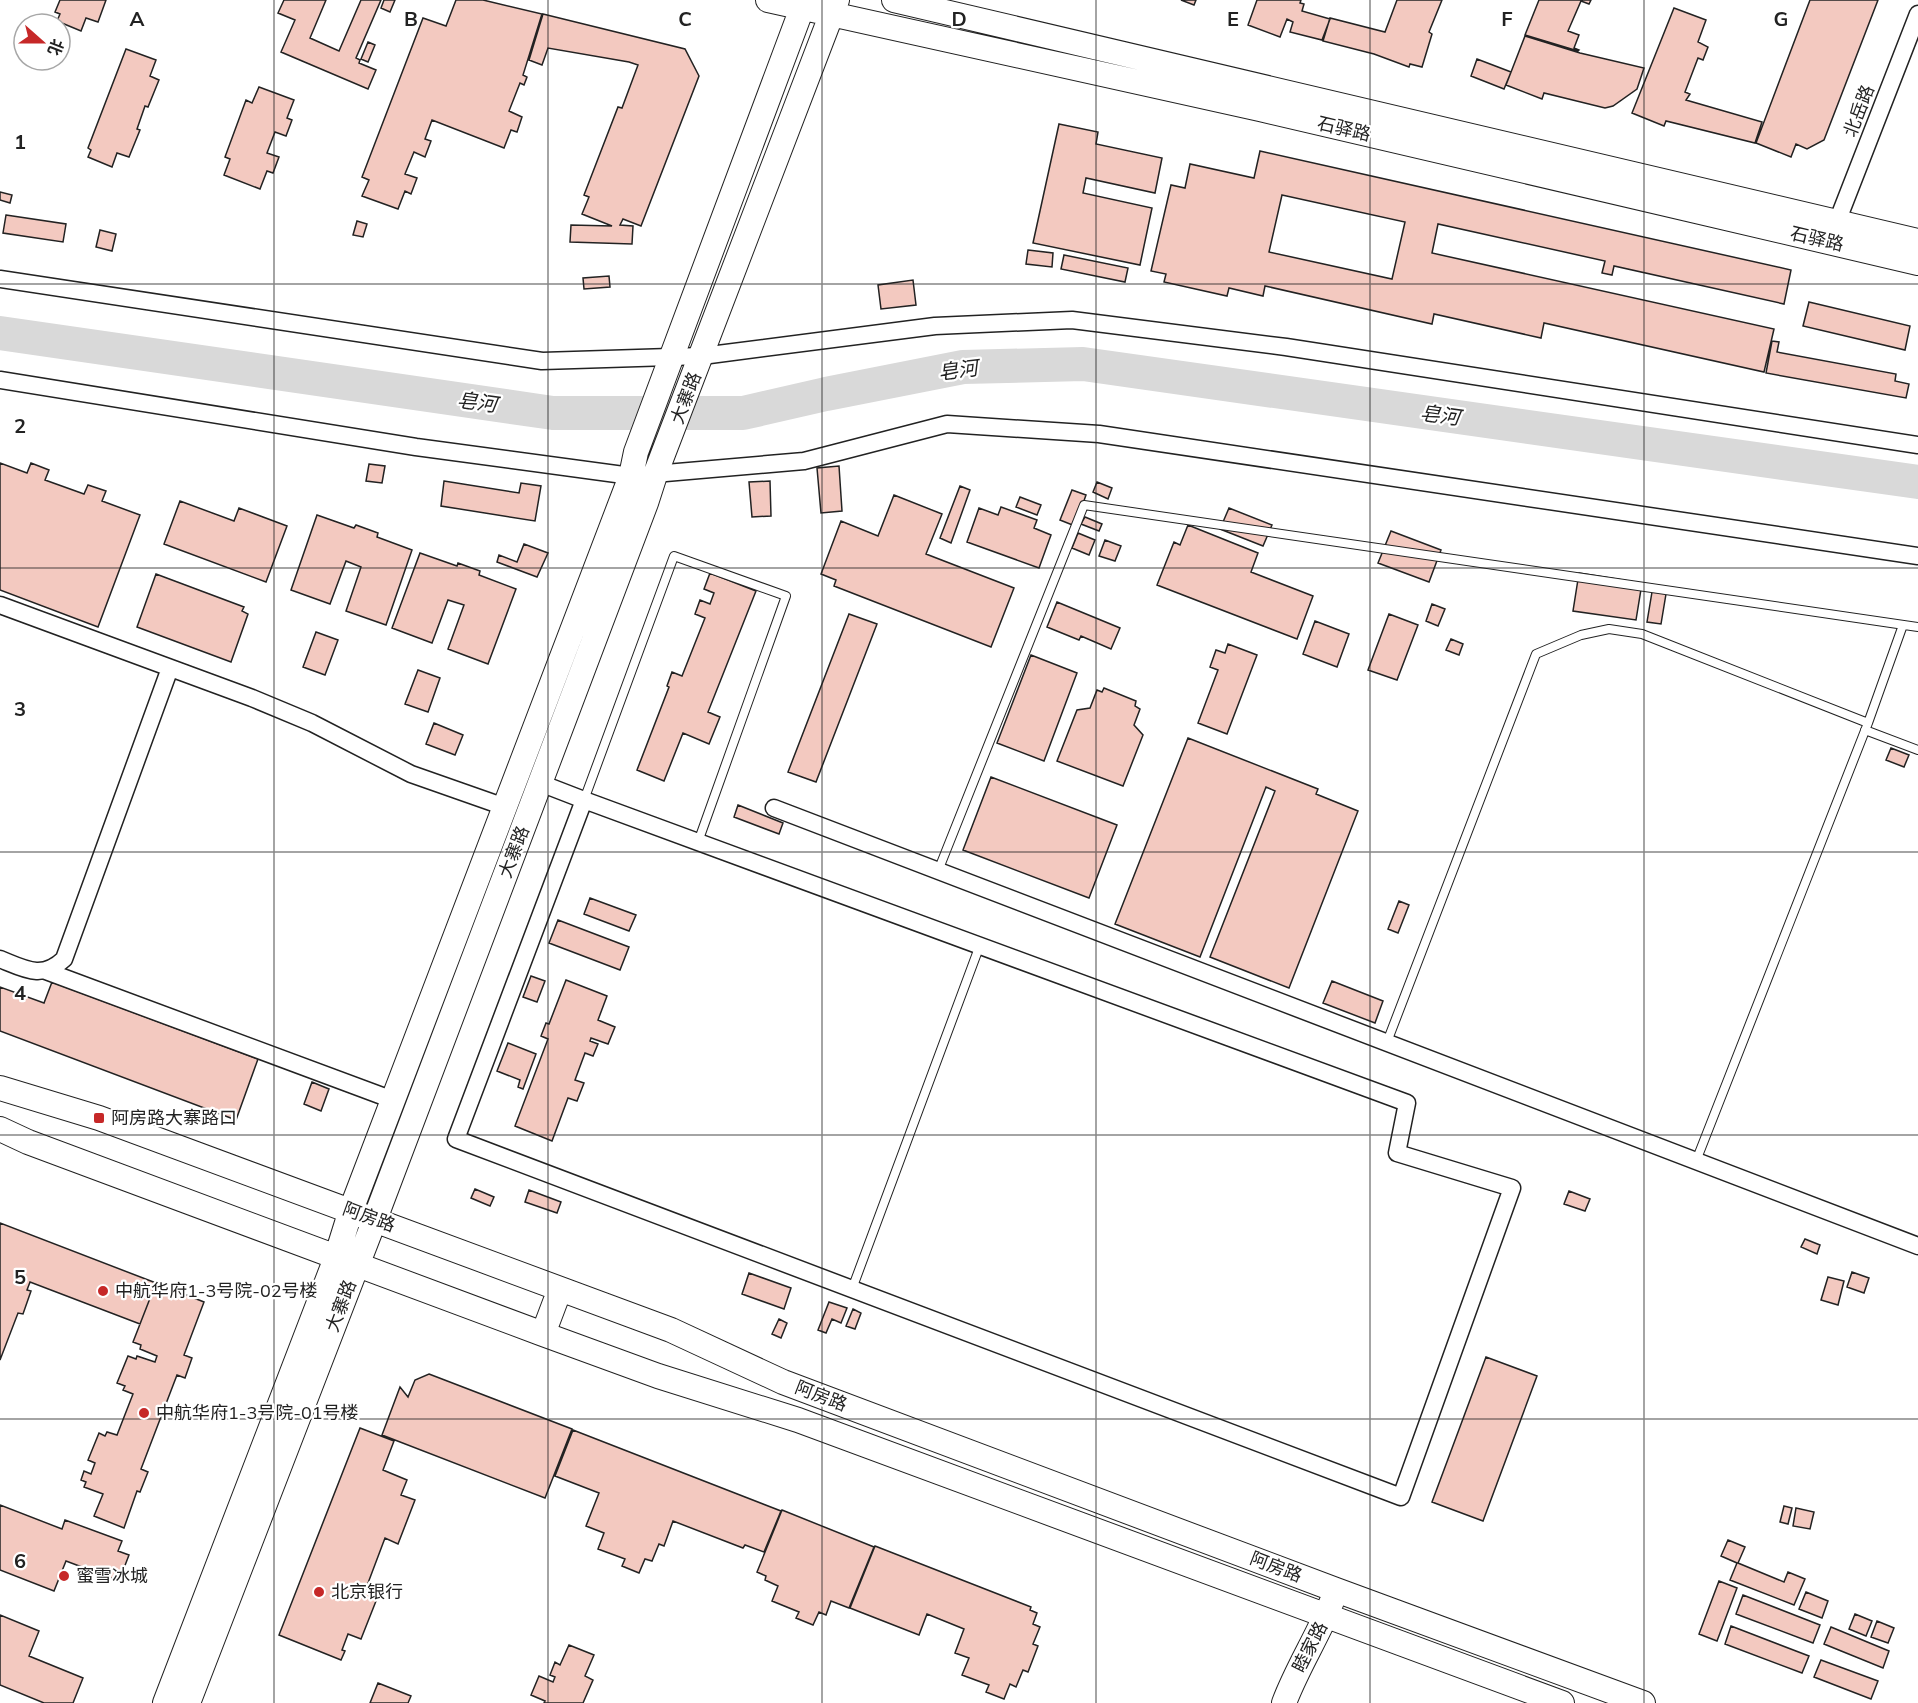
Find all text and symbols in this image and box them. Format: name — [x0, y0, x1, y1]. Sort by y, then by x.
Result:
text: A — [130, 6, 145, 31]
text: B — [404, 6, 418, 31]
text: C — [678, 6, 692, 31]
text: D — [951, 6, 967, 31]
text: E — [1227, 6, 1239, 31]
text: F — [1501, 6, 1513, 31]
text: G — [1774, 6, 1788, 31]
north arrow — [12, 12, 72, 72]
text: 北 — [44, 36, 68, 58]
street label: 北岳路 — [1838, 81, 1879, 140]
street label: 石驿路 — [1315, 111, 1373, 146]
text: 1 — [14, 129, 26, 154]
street label: 石驿路 — [1788, 221, 1846, 256]
water label: 皂河 — [937, 354, 983, 384]
street label: 大寨路 — [665, 368, 706, 427]
water label: 皂河 — [456, 386, 503, 417]
water label: 皂河 — [1419, 399, 1466, 430]
text: 2 — [14, 413, 26, 438]
text: 3 — [14, 696, 26, 721]
street label: 大寨路 — [493, 822, 534, 881]
text: 4 — [14, 980, 26, 1005]
place label: 阿房路大寨路口 — [111, 1106, 237, 1129]
marker: 阿房路大寨路口 — [92, 1111, 106, 1125]
street label: 阿房路 — [340, 1196, 398, 1237]
text: 5 — [14, 1264, 26, 1289]
street label: 大寨路 — [320, 1276, 361, 1335]
place label: 中航华府1-3号院-02号楼 — [115, 1279, 318, 1302]
marker: 中航华府1-3号院-02号楼 — [96, 1284, 110, 1298]
street label: 阿房路 — [792, 1375, 851, 1416]
place label: 中航华府1-3号院-01号楼 — [156, 1401, 359, 1424]
marker: 中航华府1-3号院-01号楼 — [137, 1406, 151, 1420]
street label: 阿房路 — [1247, 1546, 1306, 1587]
text: 6 — [14, 1548, 26, 1573]
place label: 蜜雪冰城 — [76, 1564, 148, 1587]
marker: 蜜雪冰城 — [57, 1569, 71, 1583]
place label: 北京银行 — [331, 1580, 403, 1603]
marker: 北京银行 — [312, 1585, 326, 1599]
street label: 睦家路 — [1287, 1617, 1332, 1676]

